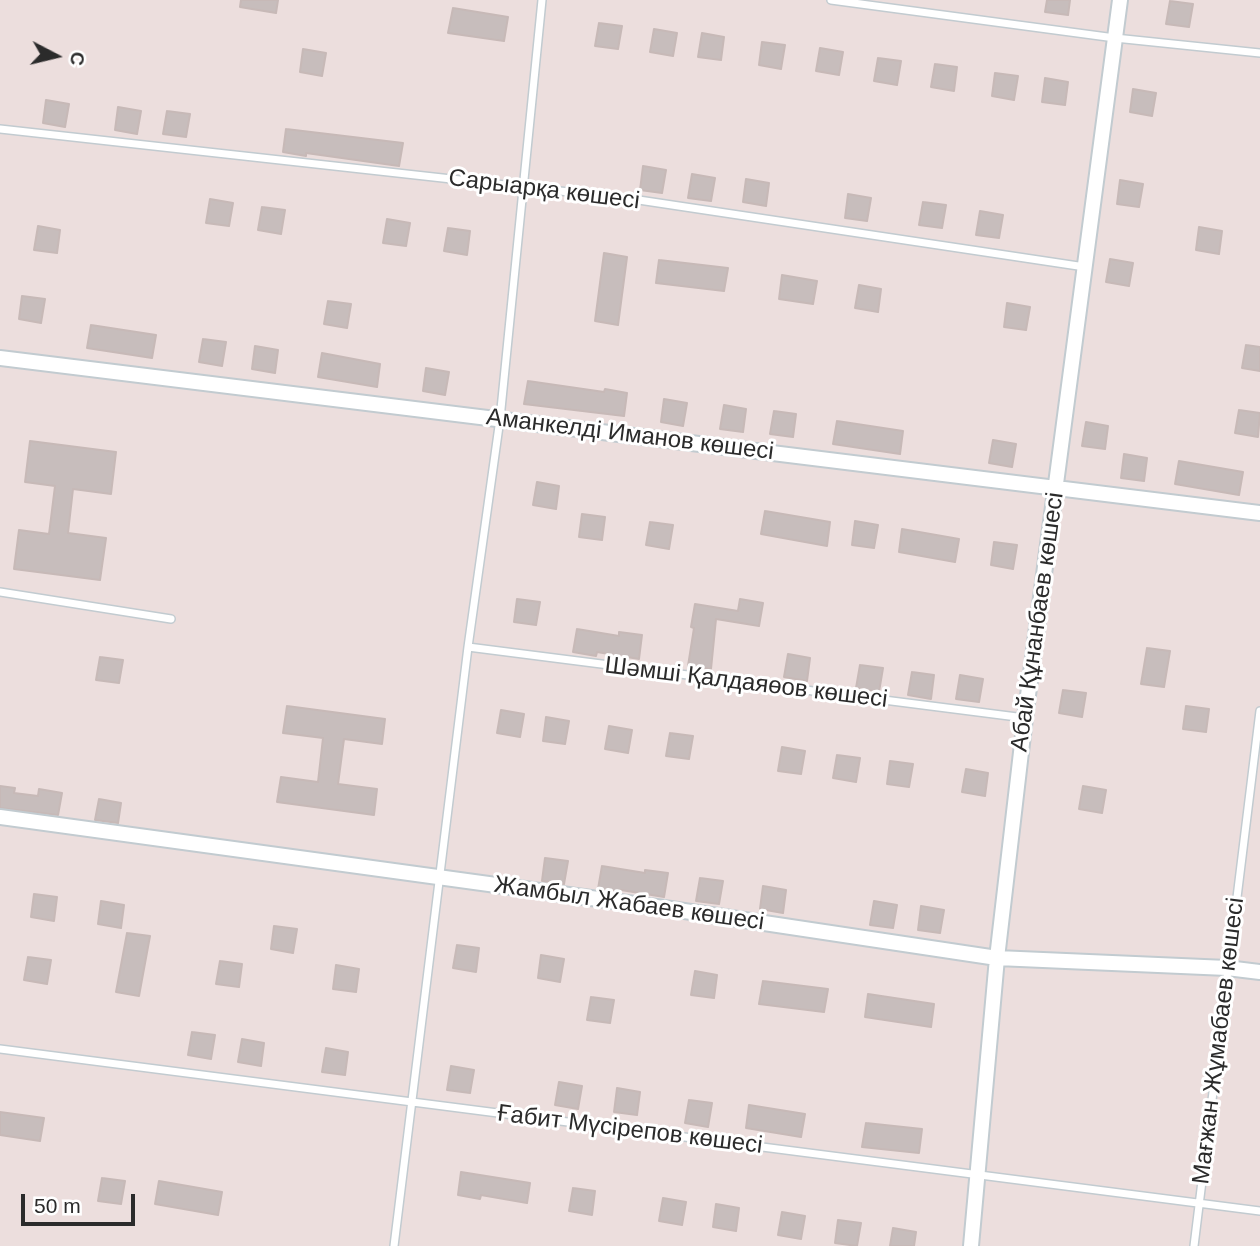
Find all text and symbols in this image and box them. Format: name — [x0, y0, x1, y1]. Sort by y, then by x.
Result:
north arrow — [21, 21, 91, 91]
text: С — [66, 51, 89, 67]
street label: Сарыарқа көшесі — [447, 164, 641, 216]
street label: Аманкелді Иманов көшесі — [485, 403, 775, 467]
street label: Абай Құнанбаев көшесі — [1006, 490, 1070, 754]
street label: Шәмші Қалдаяөов көшесі — [603, 651, 889, 715]
street label: Жамбыл Жабаев көшесі — [492, 871, 766, 937]
street label: Мағжан Жұмабаев көшесі — [1187, 896, 1251, 1186]
street label: Ғабит Мүсірепов көшесі — [496, 1099, 764, 1161]
scale bar — [24, 1180, 138, 1224]
text: 50 m — [34, 1194, 81, 1217]

